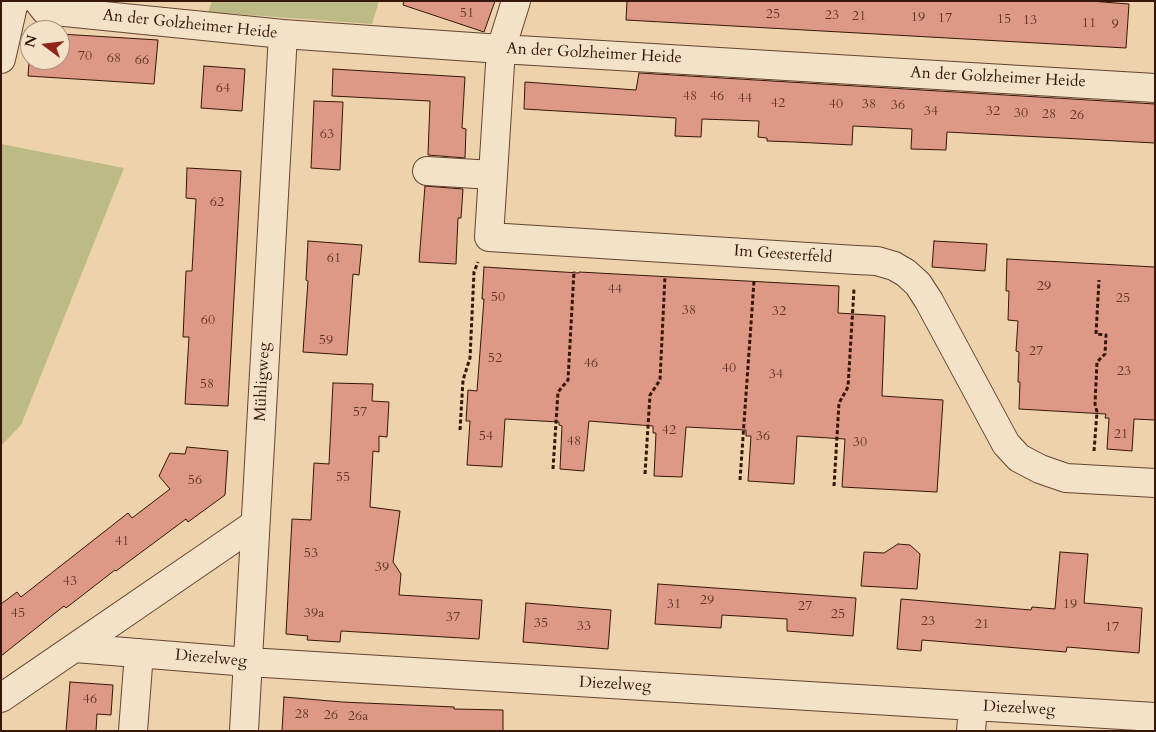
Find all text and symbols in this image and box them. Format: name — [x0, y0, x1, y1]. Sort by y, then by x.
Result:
street label: An der Golzheimer Heide — [102, 6, 278, 44]
house number: 51 — [460, 6, 474, 22]
house number: 25 — [766, 7, 780, 23]
house number: 23 — [825, 8, 839, 24]
house number: 21 — [852, 9, 866, 25]
house number: 19 — [911, 10, 925, 26]
house number: 17 — [938, 11, 952, 27]
house number: 15 — [997, 12, 1011, 28]
house number: 13 — [1023, 13, 1037, 29]
house number: 11 — [1082, 16, 1096, 32]
house number: 9 — [1111, 17, 1119, 33]
north arrow — [20, 20, 70, 70]
text: N — [20, 33, 42, 50]
street label: An der Golzheimer Heide — [506, 40, 682, 68]
house number: 70 — [78, 49, 92, 65]
house number: 68 — [107, 51, 121, 67]
house number: 66 — [135, 53, 149, 69]
street label: An der Golzheimer Heide — [910, 64, 1086, 92]
house number: 64 — [216, 81, 230, 97]
house number: 48 — [683, 89, 697, 105]
house number: 46 — [710, 89, 724, 105]
house number: 44 — [738, 91, 752, 107]
house number: 42 — [771, 96, 785, 112]
house number: 40 — [829, 97, 843, 113]
house number: 38 — [862, 97, 876, 113]
house number: 36 — [891, 98, 905, 114]
house number: 34 — [924, 104, 938, 120]
house number: 32 — [986, 104, 1000, 120]
house number: 30 — [1014, 106, 1028, 122]
house number: 28 — [1042, 107, 1056, 123]
house number: 26 — [1070, 108, 1084, 124]
house number: 63 — [320, 127, 334, 143]
house number: 62 — [210, 195, 224, 211]
street label: Im Geesterfeld — [733, 242, 833, 268]
house number: 61 — [327, 251, 341, 267]
house number: 29 — [1037, 279, 1051, 295]
house number: 44 — [608, 282, 622, 298]
house number: 50 — [491, 290, 505, 306]
house number: 25 — [1116, 291, 1130, 307]
house number: 38 — [682, 303, 696, 319]
house number: 32 — [772, 304, 786, 320]
house number: 60 — [201, 313, 215, 329]
house number: 59 — [319, 333, 333, 349]
street label: Mühligweg — [251, 342, 275, 422]
house number: 27 — [1029, 344, 1043, 360]
house number: 52 — [488, 351, 502, 367]
house number: 46 — [584, 356, 598, 372]
house number: 40 — [722, 361, 736, 377]
house number: 23 — [1117, 364, 1131, 380]
house number: 34 — [769, 367, 783, 383]
house number: 58 — [200, 377, 214, 393]
house number: 57 — [353, 405, 367, 421]
house number: 42 — [662, 423, 676, 439]
house number: 21 — [1114, 427, 1128, 443]
house number: 54 — [479, 429, 493, 445]
house number: 36 — [756, 429, 770, 445]
house number: 48 — [567, 434, 581, 450]
house number: 30 — [853, 435, 867, 451]
house number: 55 — [336, 470, 350, 486]
house number: 56 — [188, 473, 202, 489]
house number: 41 — [115, 534, 129, 550]
house number: 53 — [304, 546, 318, 562]
house number: 39 — [375, 560, 389, 576]
house number: 43 — [63, 574, 77, 590]
house number: 29 — [700, 593, 714, 609]
house number: 31 — [667, 597, 681, 613]
house number: 19 — [1063, 597, 1077, 613]
house number: 27 — [798, 599, 812, 615]
house number: 45 — [11, 606, 25, 622]
house number: 39a — [304, 606, 324, 622]
house number: 25 — [831, 607, 845, 623]
house number: 37 — [446, 610, 460, 626]
house number: 23 — [921, 614, 935, 630]
house number: 35 — [534, 616, 548, 632]
house number: 21 — [975, 617, 989, 633]
house number: 33 — [577, 619, 591, 635]
house number: 17 — [1105, 620, 1119, 636]
street label: Diezelweg — [174, 646, 248, 672]
street label: Diezelweg — [578, 674, 652, 696]
house number: 46 — [83, 692, 97, 708]
street label: Diezelweg — [982, 698, 1056, 720]
house number: 28 — [295, 707, 309, 723]
house number: 26 — [324, 708, 338, 724]
house number: 26a — [348, 709, 368, 725]

